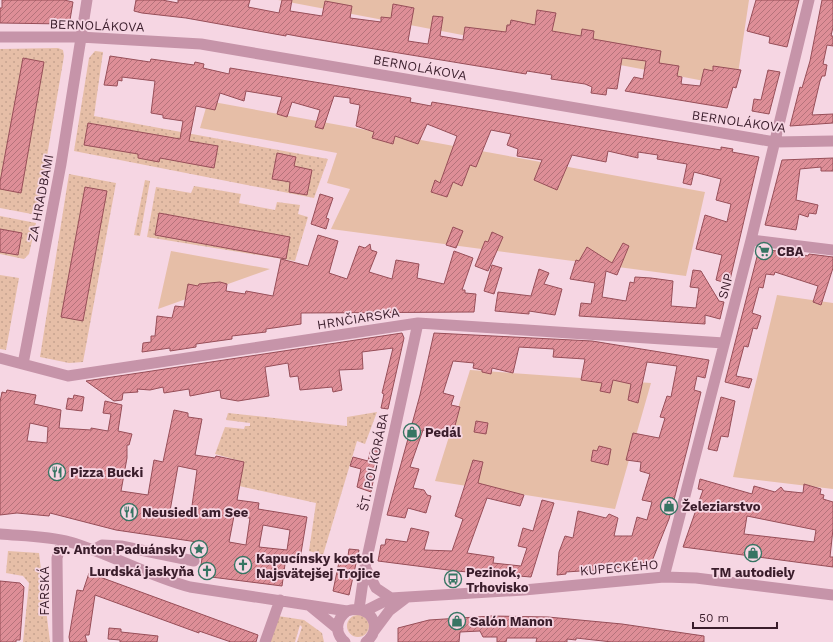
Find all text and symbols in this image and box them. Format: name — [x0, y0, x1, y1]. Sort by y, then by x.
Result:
street label: BERNOLÁKOVA — [49, 15, 145, 35]
street label: BERNOLÁKOVA — [372, 51, 469, 83]
street label: BERNOLÁKOVA — [691, 106, 788, 136]
street label: ZA HRADBAMI — [25, 153, 56, 243]
supermarket icon: CBA — [754, 241, 774, 261]
place label: CBA — [777, 244, 804, 259]
street label: SNP — [715, 272, 736, 301]
street label: HRNČIARSKA — [316, 304, 401, 332]
street label: ŠT. POLKORÁBA — [355, 411, 391, 513]
shop icon: Pedál — [402, 422, 422, 442]
place label: Pedál — [425, 425, 462, 440]
restaurant icon: Pizza Bucki — [47, 462, 67, 482]
place label: Pizza Bucki — [70, 465, 143, 480]
shop icon: Železiarstvo — [659, 496, 679, 516]
place label: Železiarstvo — [682, 498, 761, 514]
restaurant icon: Neusiedl am See — [119, 502, 139, 522]
place label: Neusiedl am See — [142, 505, 249, 520]
place icon: sv. Anton Paduánsky — [189, 539, 209, 559]
place label: sv. Anton Paduánsky — [53, 542, 187, 557]
shop icon: TM autodiely — [743, 543, 763, 563]
place label: Kapucínsky kostol Najsvätejšej Trojice — [256, 551, 381, 581]
church icon: Kapucínsky kostol Najsvätejšej Trojice — [233, 555, 253, 575]
street label: KUPECKÉHO — [579, 556, 659, 578]
church icon: Lurdská jaskyňa — [197, 561, 217, 581]
place label: Lurdská jaskyňa — [89, 564, 194, 579]
place label: Pezinok, Trhovisko — [466, 565, 529, 595]
place label: TM autodiely — [711, 565, 796, 580]
street label: FARSKÁ — [36, 566, 52, 616]
bus stop icon: Pezinok, Trhovisko — [443, 569, 463, 589]
scale bar — [693, 604, 777, 630]
shop icon: Salón Manon — [447, 611, 467, 631]
text: 50 m — [699, 611, 729, 625]
place label: Salón Manon — [470, 614, 553, 629]

